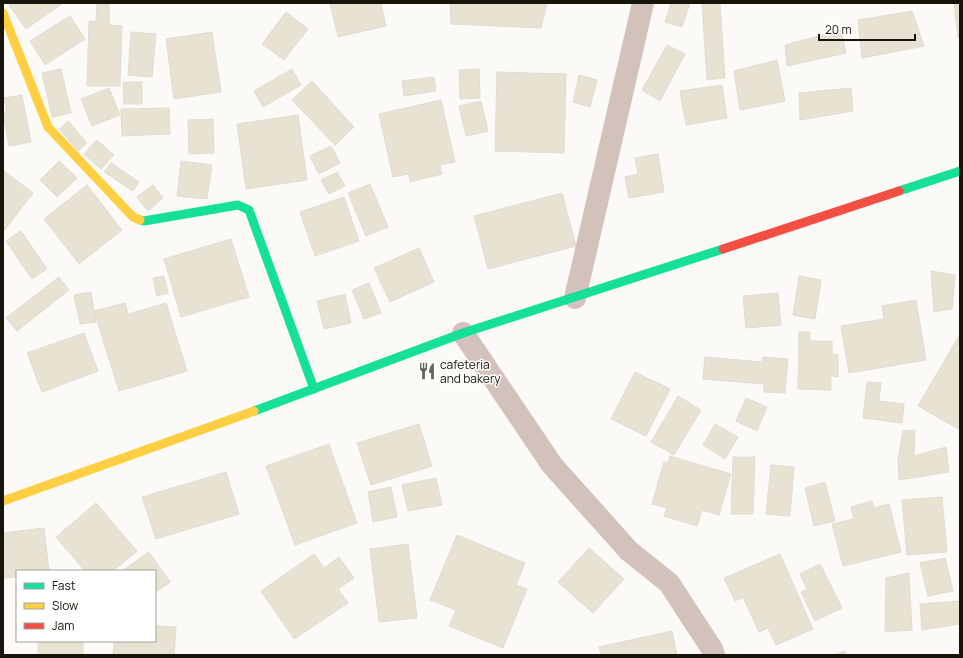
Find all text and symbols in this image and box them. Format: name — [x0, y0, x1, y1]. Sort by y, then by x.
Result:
scale bar — [819, 16, 915, 42]
text: 20 m — [825, 21, 852, 38]
place label: cafeteria and bakery — [440, 356, 501, 387]
restaurant icon: cafeteria and bakery — [417, 361, 437, 381]
legend — [16, 570, 156, 642]
text: Fast — [52, 577, 76, 594]
text: Slow — [52, 597, 78, 614]
text: Jam — [52, 617, 74, 634]

